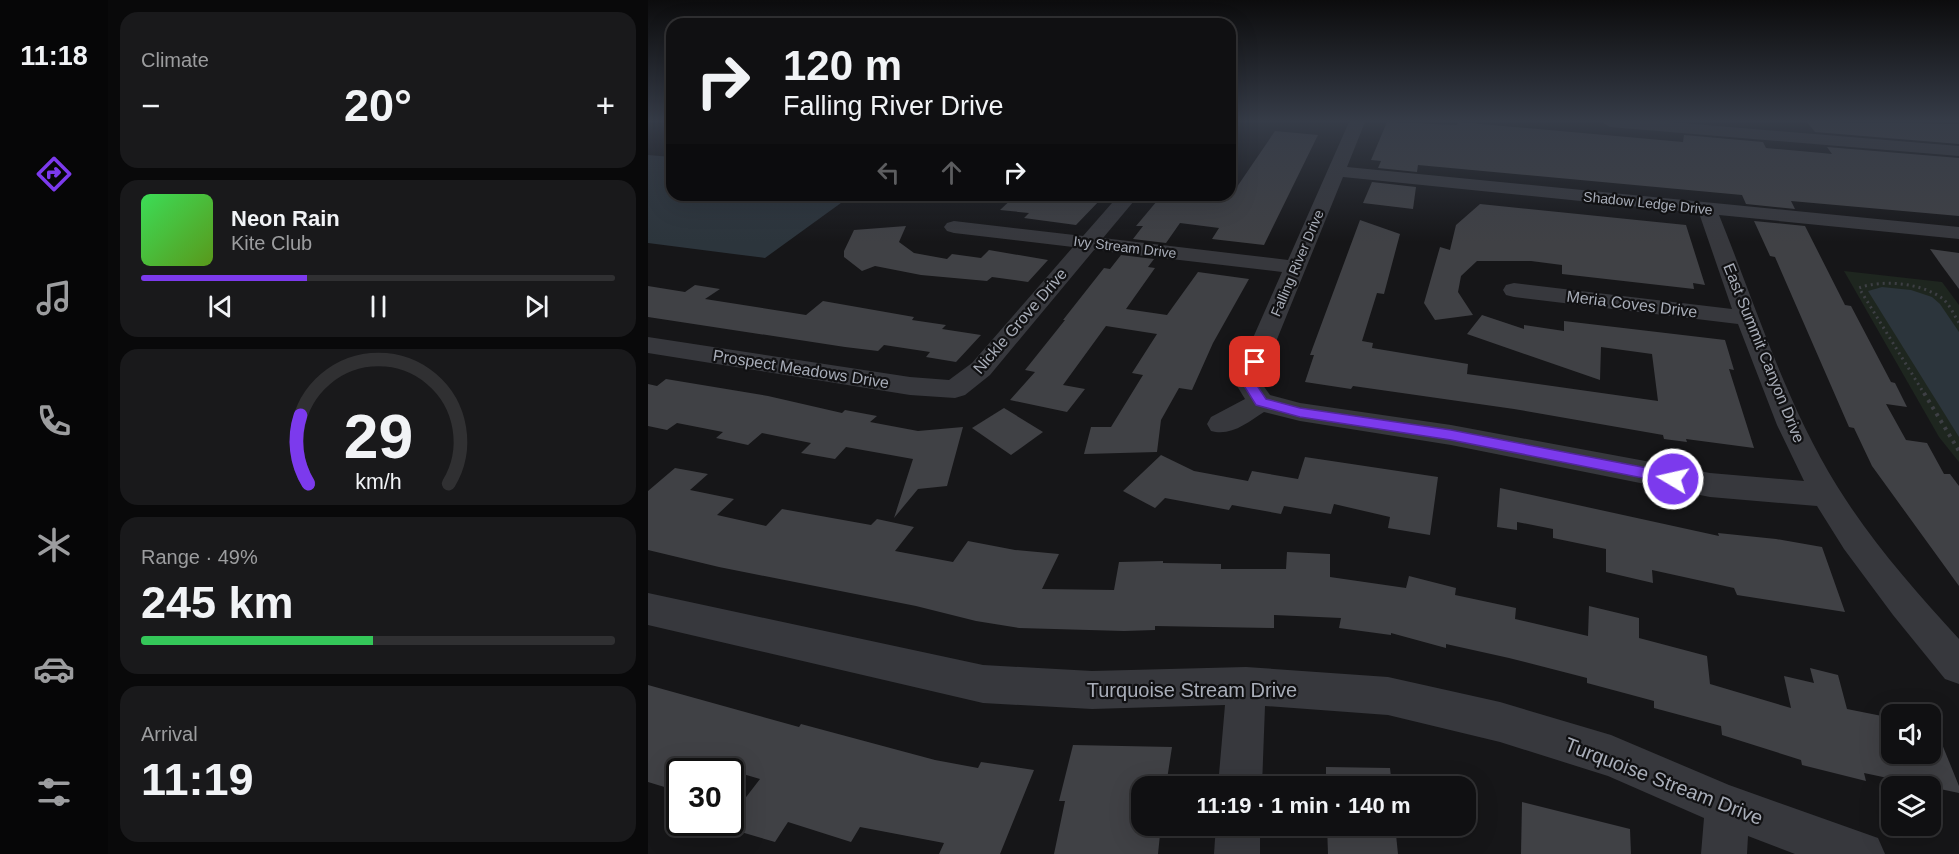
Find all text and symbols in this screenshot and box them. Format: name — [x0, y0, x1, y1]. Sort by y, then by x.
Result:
text: 11:18 — [20, 41, 88, 71]
icon: right — [684, 42, 762, 120]
text: 120 m — [783, 42, 902, 89]
text: Climate — [141, 49, 209, 71]
text: 20° — [344, 80, 412, 131]
text: − — [141, 87, 160, 124]
text: + — [596, 87, 615, 124]
text: Falling River Drive — [783, 91, 1004, 121]
icon: directions — [33, 153, 75, 195]
icon: left — [872, 156, 905, 189]
icon: ahead — [935, 156, 968, 189]
icon: right — [998, 156, 1031, 189]
street label: Shadow Ledge Drive — [1583, 188, 1714, 218]
text: Neon Rain — [231, 206, 340, 231]
street label: Falling River Drive — [1267, 207, 1327, 319]
text: Kite Club — [231, 232, 312, 254]
street label: Ivy Stream Drive — [1073, 233, 1178, 261]
street label: East Summit Canyon Drive — [1720, 261, 1808, 445]
street label: Nickle Grove Drive — [970, 265, 1070, 377]
icon: music — [33, 277, 75, 319]
street label: Meria Coves Drive — [1566, 288, 1698, 320]
icon: previous — [204, 290, 237, 323]
icon: pause — [362, 290, 395, 323]
icon: next — [520, 290, 553, 323]
pin — [1229, 336, 1280, 387]
icon: arrive — [1238, 345, 1271, 378]
street label: Prospect Meadows Drive — [712, 347, 890, 391]
icon: phone — [33, 400, 75, 442]
text: 29 — [343, 402, 413, 471]
position arrow — [1641, 447, 1705, 511]
text: km/h — [355, 470, 401, 494]
icon: climate — [33, 524, 75, 566]
text: Range · 49% — [141, 546, 258, 568]
text: 245 km — [141, 577, 294, 628]
icon: car — [33, 648, 75, 690]
street label: Turquoise Stream Drive — [1087, 679, 1297, 701]
map controls — [1881, 704, 1941, 836]
button: sound — [1881, 704, 1941, 764]
text: Arrival — [141, 723, 198, 745]
street label: Turquoise Stream Drive — [1562, 733, 1766, 829]
text: 11:19 — [141, 754, 254, 805]
speed limit sign: 30 — [666, 758, 744, 836]
icon: filters — [33, 771, 75, 813]
button: layers — [1881, 776, 1941, 836]
text: 11:19 · 1 min · 140 m — [1197, 793, 1411, 818]

